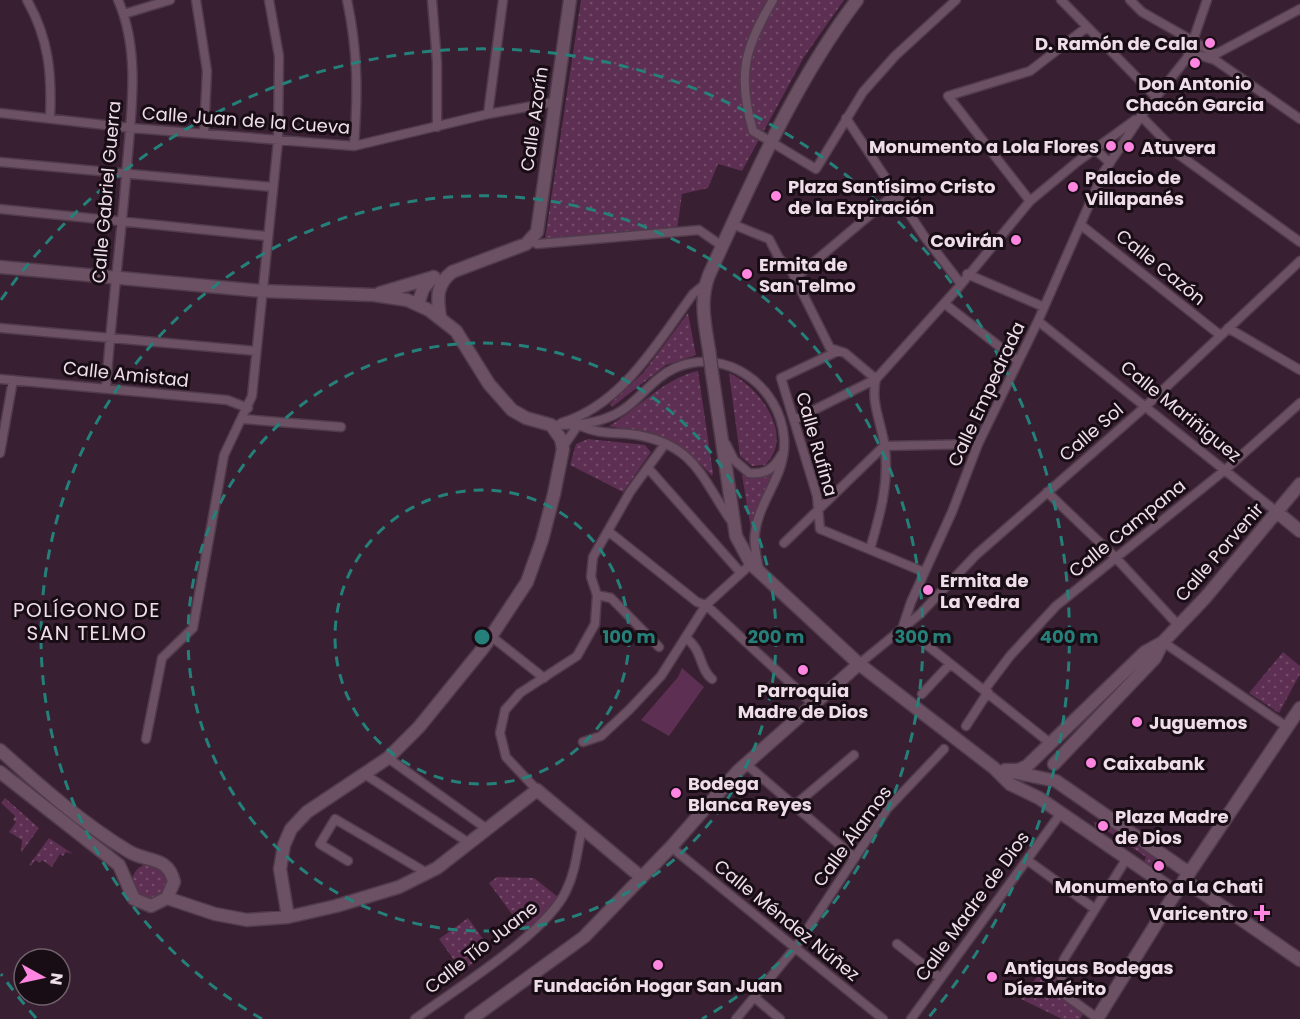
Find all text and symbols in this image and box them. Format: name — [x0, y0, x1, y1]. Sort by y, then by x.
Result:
place label: D. Ramón de Cala — [1035, 31, 1198, 56]
marker: D. Ramón de Cala — [1203, 36, 1217, 50]
marker: Don Antonio Chacón Garcia — [1188, 56, 1202, 70]
street label: Calle Azorín — [514, 65, 554, 173]
place label: Don Antonio Chacón Garcia — [1126, 71, 1264, 117]
street label: Calle Gabriel Guerra — [86, 100, 126, 284]
street label: Calle Juan de la Cueva — [141, 100, 351, 140]
place label: Monumento a Lola Flores — [869, 134, 1099, 159]
place label: Atuvera — [1141, 135, 1216, 160]
marker: Monumento a Lola Flores — [1104, 139, 1118, 153]
marker: Atuvera — [1122, 140, 1136, 154]
place label: Palacio de Villapanés — [1085, 165, 1184, 211]
place label: Plaza Santísimo Cristo de la Expiración — [788, 174, 996, 220]
marker: Palacio de Villapanés — [1066, 180, 1080, 194]
marker: Plaza Santísimo Cristo de la Expiración — [769, 189, 783, 203]
street label: Calle Cazón — [1111, 223, 1211, 311]
place label: Covirán — [930, 228, 1004, 253]
marker: Covirán — [1009, 233, 1023, 247]
place label: Ermita de San Telmo — [759, 252, 856, 298]
marker: Ermita de San Telmo — [740, 267, 754, 281]
street label: Calle Empedrada — [941, 317, 1031, 471]
street label: Calle Mariñiguez — [1115, 354, 1247, 468]
street label: Calle Amistad — [62, 355, 190, 393]
street label: Calle Rufina — [790, 389, 844, 499]
street label: Calle Sol — [1054, 397, 1128, 467]
street label: Calle Campana — [1063, 473, 1191, 583]
street label: Calle Porvenir — [1169, 497, 1269, 607]
place label: Ermita de La Yedra — [940, 568, 1028, 614]
marker: Ermita de La Yedra — [921, 583, 935, 597]
district label: POLÍGONO DE SAN TELMO — [13, 596, 161, 647]
text: 100 m — [602, 624, 656, 649]
text: 200 m — [748, 624, 804, 649]
text: 300 m — [894, 624, 952, 649]
text: 400 m — [1040, 624, 1098, 649]
centre of rings — [472, 627, 492, 647]
marker: Parroquia Madre de Dios — [796, 663, 810, 677]
place label: Parroquia Madre de Dios — [738, 678, 868, 724]
place label: Juguemos — [1149, 710, 1248, 735]
marker: Juguemos — [1130, 715, 1144, 729]
place label: Caixabank — [1103, 751, 1206, 776]
marker: Caixabank — [1084, 756, 1098, 770]
place label: Bodega Blanca Reyes — [688, 771, 812, 817]
street label: Calle Álamos — [807, 780, 897, 892]
marker: Bodega Blanca Reyes — [669, 786, 683, 800]
place label: Plaza Madre de Dios — [1115, 804, 1229, 850]
marker: Plaza Madre de Dios — [1096, 819, 1110, 833]
street label: Calle Madre de Dios — [909, 826, 1035, 986]
street label: Calle Méndez Núñez — [709, 854, 865, 986]
marker: Monumento a La Chati — [1152, 859, 1166, 873]
place label: Monumento a La Chati — [1055, 874, 1263, 899]
street label: Calle Tío Juane — [419, 895, 543, 999]
place label: Varicentro — [1149, 901, 1248, 926]
marker: Varicentro — [1253, 904, 1271, 922]
north arrow — [12, 947, 72, 1007]
place label: Antiguas Bodegas Díez Mérito — [1004, 955, 1174, 1001]
marker: Fundación Hogar San Juan — [651, 958, 665, 972]
marker: Antiguas Bodegas Díez Mérito — [985, 970, 999, 984]
text: N — [44, 971, 69, 987]
place label: Fundación Hogar San Juan — [534, 973, 782, 998]

